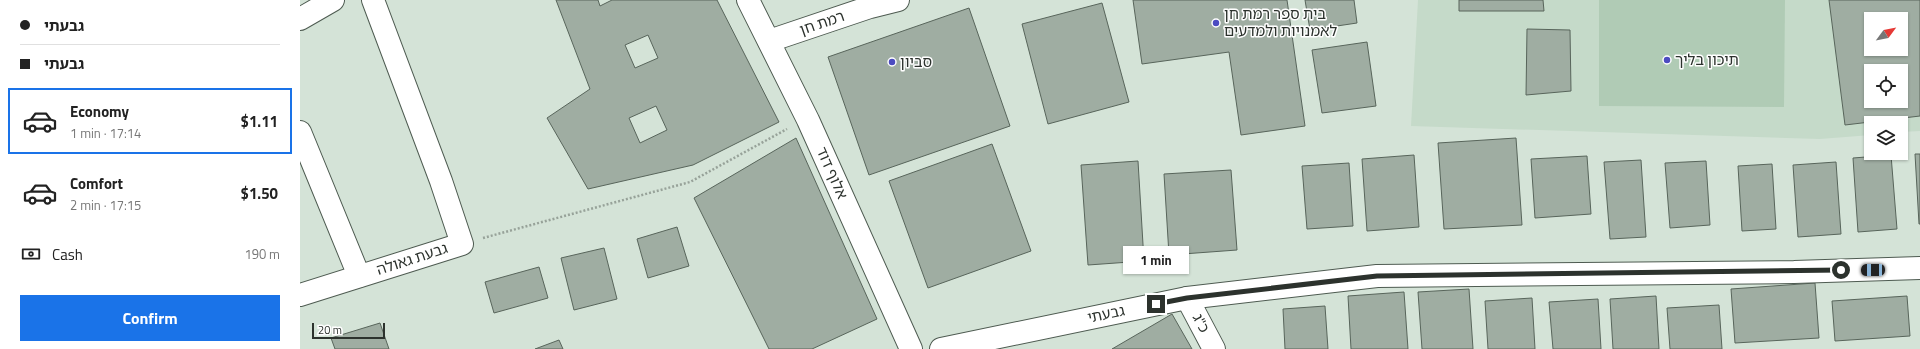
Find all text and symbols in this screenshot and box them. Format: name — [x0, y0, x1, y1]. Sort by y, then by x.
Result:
place label: בית ספר רמת חן לאמנויות ולמדעים — [1224, 2, 1338, 42]
street label: רמת חן — [796, 4, 847, 41]
north arrow — [1864, 12, 1908, 56]
map controls — [1864, 12, 1908, 160]
text: גבעתי — [44, 14, 84, 37]
marker: בית ספר רמת חן לאמנויות ולמדעים — [1211, 18, 1221, 28]
place label: תיכון בליך — [1675, 48, 1739, 71]
place label: סביון — [900, 50, 932, 73]
text: גבעתי — [44, 52, 84, 75]
marker: תיכון בליך — [1662, 55, 1672, 65]
marker: סביון — [887, 57, 897, 67]
button: locate — [1864, 64, 1908, 108]
text: Economy — [70, 100, 129, 123]
icon: car — [22, 103, 58, 139]
text: $1.11 — [241, 110, 278, 133]
button: layers — [1864, 116, 1908, 160]
text: 1 min · 17:14 — [70, 123, 141, 143]
street label: אלוף דוד — [811, 143, 854, 203]
text: Comfort — [70, 172, 123, 195]
icon: car — [22, 175, 58, 211]
text: $1.50 — [241, 182, 278, 205]
text: 2 min · 17:15 — [70, 195, 141, 215]
street label: גבעת גאולה — [373, 236, 451, 281]
icon: cash — [20, 243, 42, 265]
text: Cash — [52, 243, 83, 266]
text: 190 m — [244, 244, 280, 264]
callout: 1 min — [1123, 246, 1189, 274]
text: 1 min — [1140, 250, 1172, 270]
route start — [1832, 261, 1850, 279]
car — [1861, 264, 1885, 276]
button: Confirm — [20, 295, 280, 341]
route end — [1147, 295, 1165, 313]
street label: גבעתי — [1085, 298, 1127, 329]
street label: כ"ג — [1187, 309, 1216, 337]
scale bar — [312, 321, 385, 340]
text: 20 m — [318, 322, 342, 338]

